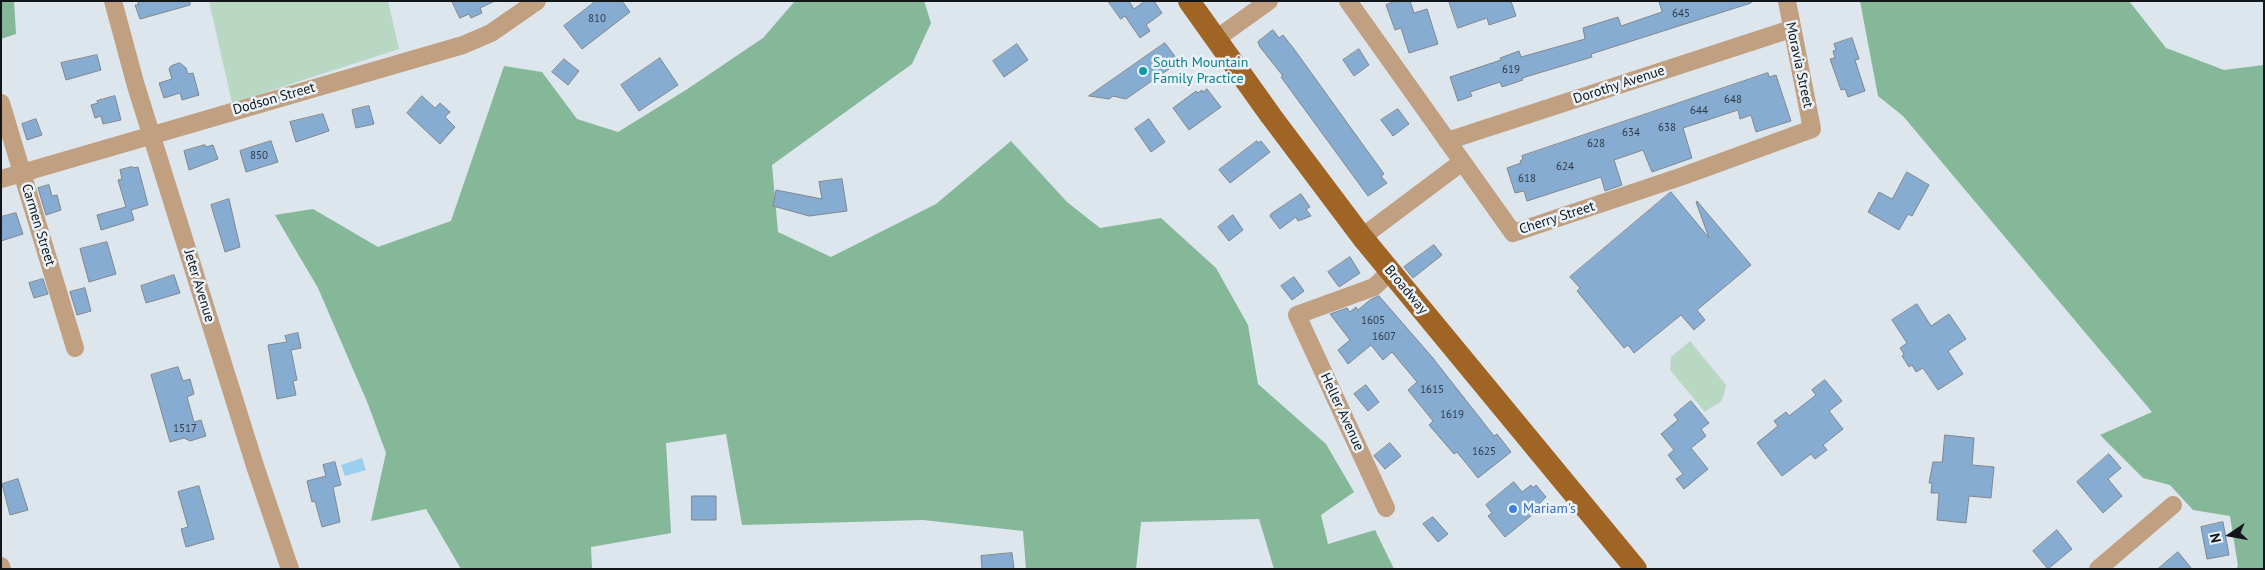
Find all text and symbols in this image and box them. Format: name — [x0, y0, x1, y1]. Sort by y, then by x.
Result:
house number: 645 — [1672, 7, 1690, 21]
house number: 810 — [588, 12, 606, 26]
street label: Moravia Street — [1782, 21, 1816, 109]
place label: South Mountain Family Practice — [1153, 55, 1249, 88]
street label: Dorothy Avenue — [1571, 62, 1667, 108]
house number: 619 — [1502, 63, 1520, 77]
marker: South Mountain Family Practice — [1137, 65, 1149, 77]
street label: Dodson Street — [231, 79, 317, 119]
house number: 648 — [1724, 93, 1742, 107]
house number: 644 — [1690, 104, 1708, 118]
house number: 638 — [1658, 121, 1676, 135]
house number: 634 — [1622, 126, 1640, 140]
house number: 628 — [1587, 137, 1605, 151]
house number: 850 — [250, 149, 268, 163]
house number: 624 — [1556, 160, 1574, 174]
house number: 618 — [1518, 172, 1536, 186]
street label: Carmen Street — [18, 182, 58, 268]
street label: Cherry Street — [1517, 198, 1597, 238]
street label: Jeter Avenue — [180, 248, 218, 324]
street label: Broadway — [1381, 262, 1431, 318]
house number: 1605 — [1361, 314, 1385, 328]
house number: 1607 — [1372, 330, 1396, 344]
street label: Heller Avenue — [1317, 370, 1367, 454]
house number: 1615 — [1420, 383, 1444, 397]
house number: 1619 — [1440, 408, 1464, 422]
house number: 1517 — [173, 422, 197, 436]
house number: 1625 — [1472, 445, 1496, 459]
place label: Mariam's — [1523, 501, 1576, 517]
marker: Mariam's — [1507, 503, 1519, 515]
north arrow — [2205, 510, 2255, 560]
text: N — [2206, 532, 2225, 544]

